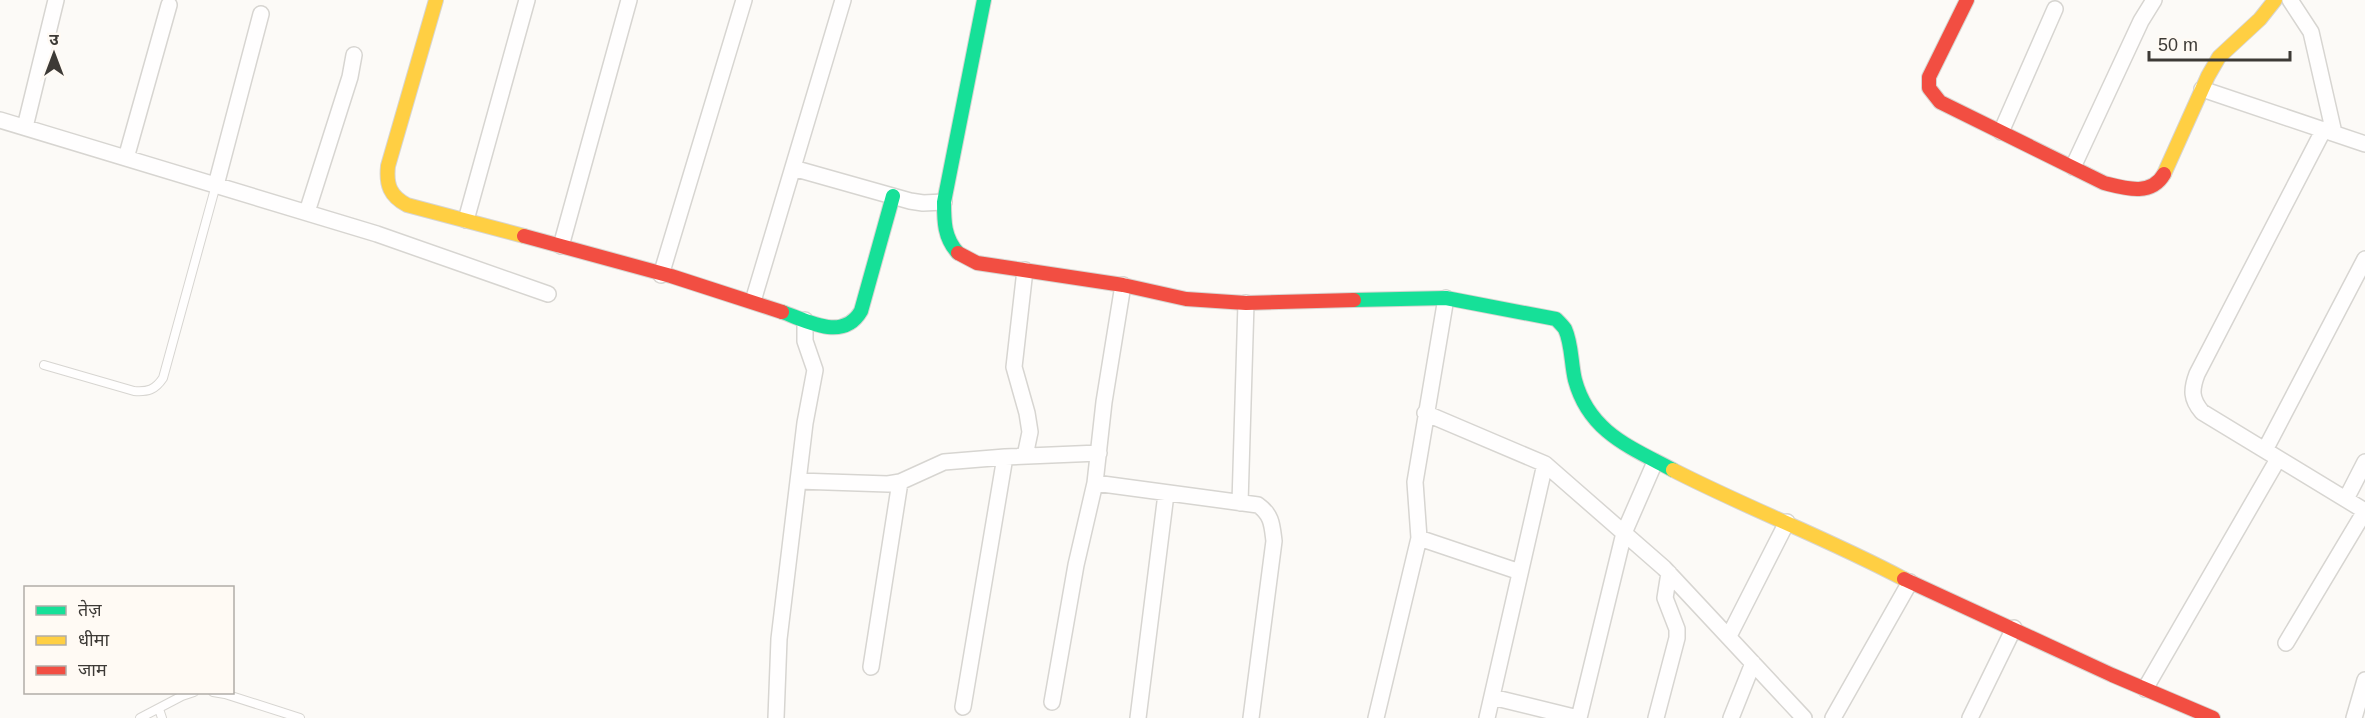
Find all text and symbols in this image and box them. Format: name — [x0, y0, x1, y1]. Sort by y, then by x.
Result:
north arrow — [24, 24, 84, 84]
scale bar — [2149, 24, 2290, 62]
text: उ — [49, 31, 59, 48]
text: 50 m — [2158, 35, 2198, 55]
legend — [24, 586, 234, 694]
text: तेज़ — [78, 599, 102, 620]
text: धीमा — [78, 630, 109, 650]
text: जाम — [78, 660, 108, 680]

